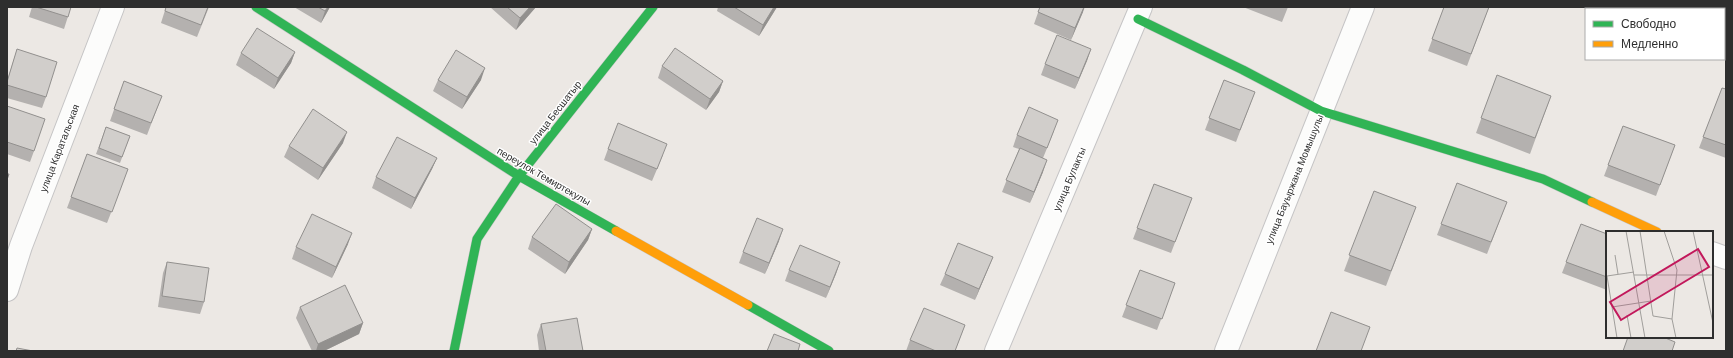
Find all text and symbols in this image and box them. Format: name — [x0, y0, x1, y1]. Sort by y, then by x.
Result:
legend — [1585, 8, 1725, 60]
text: Свободно — [1621, 16, 1676, 31]
text: Медленно — [1621, 36, 1678, 51]
street label: улица Бесшатыр — [526, 78, 584, 146]
street label: улица Каратальская — [37, 102, 81, 194]
street label: улица Бауыржана Момышулы — [1262, 113, 1326, 245]
street label: переулок Темиртекулы — [495, 144, 593, 208]
street label: улица Булакты — [1050, 145, 1088, 213]
inset map — [1606, 231, 1713, 338]

